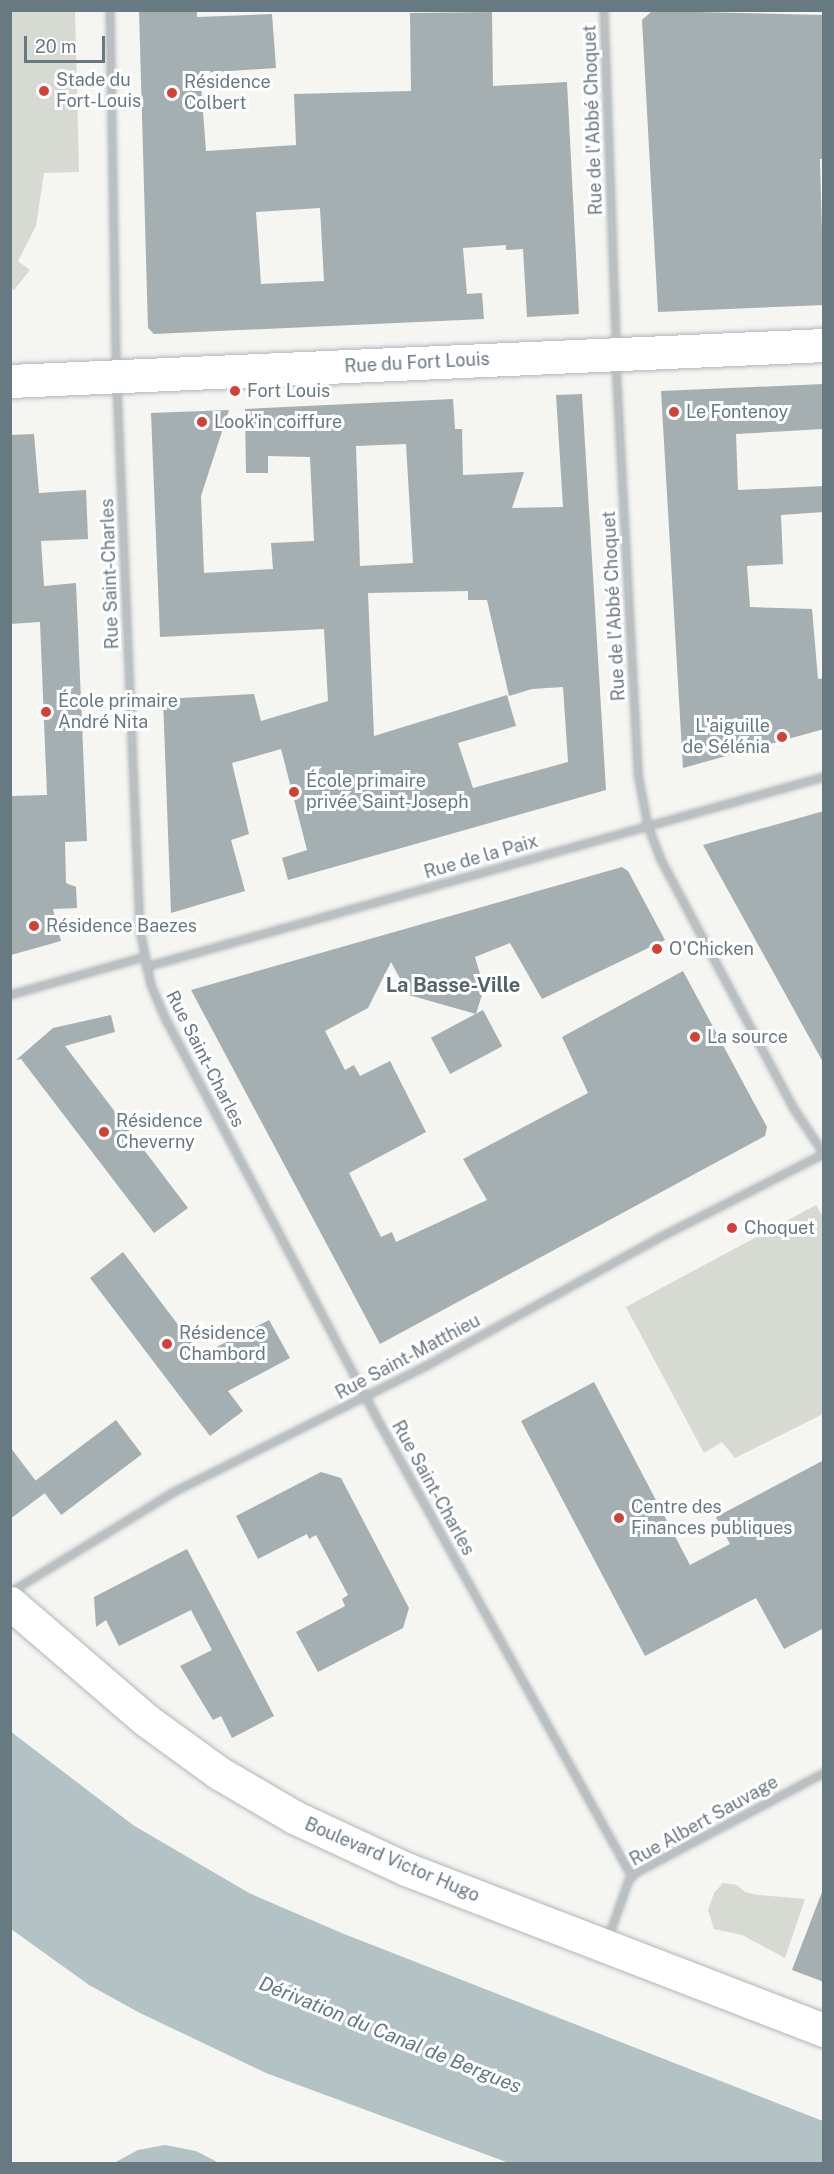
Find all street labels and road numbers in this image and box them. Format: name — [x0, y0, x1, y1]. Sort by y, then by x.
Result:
street label: Rue de l'Abbé Choquet — [579, 24, 607, 216]
street label: Rue du Fort Louis — [344, 348, 490, 378]
street label: Rue Saint-Charles — [97, 498, 123, 650]
street label: Rue de l'Abbé Choquet — [598, 510, 630, 702]
street label: Rue de la Paix — [421, 830, 541, 884]
street label: Rue Saint-Charles — [161, 987, 249, 1131]
street label: Rue Saint-Matthieu — [332, 1310, 484, 1404]
street label: Rue Saint-Charles — [387, 1417, 479, 1559]
street label: Rue Albert Sauvage — [626, 1771, 782, 1871]
street label: Boulevard Victor Hugo — [301, 1813, 483, 1907]

